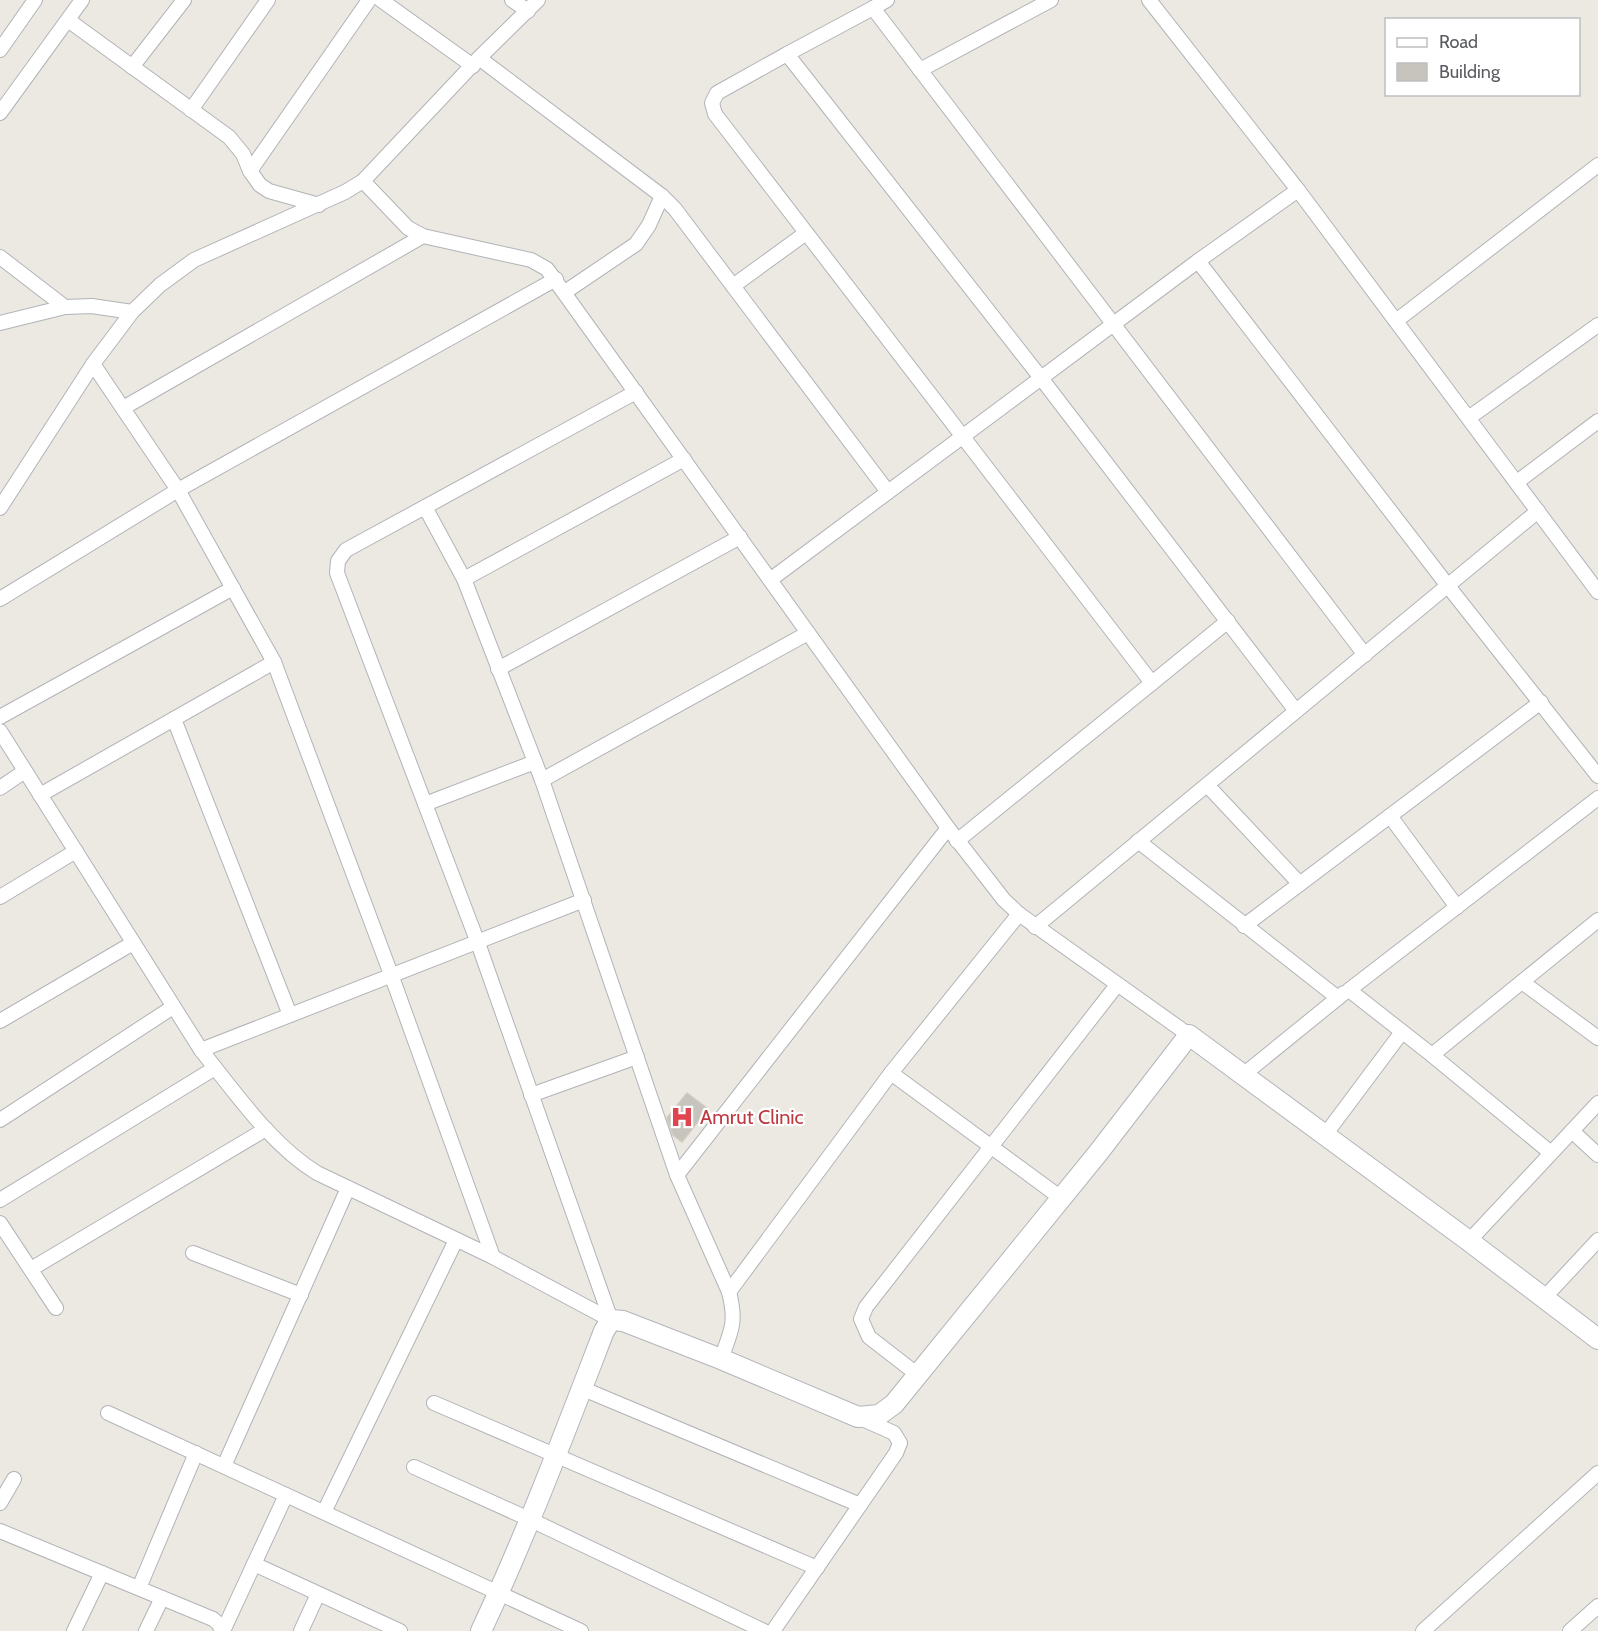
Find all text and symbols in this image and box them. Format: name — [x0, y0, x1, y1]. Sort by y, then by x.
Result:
legend — [1385, 18, 1580, 96]
text: Road — [1439, 31, 1478, 53]
text: Building — [1439, 61, 1501, 83]
hospital icon: Amrut Clinic — [669, 1104, 695, 1130]
place label: Amrut Clinic — [700, 1105, 804, 1129]

